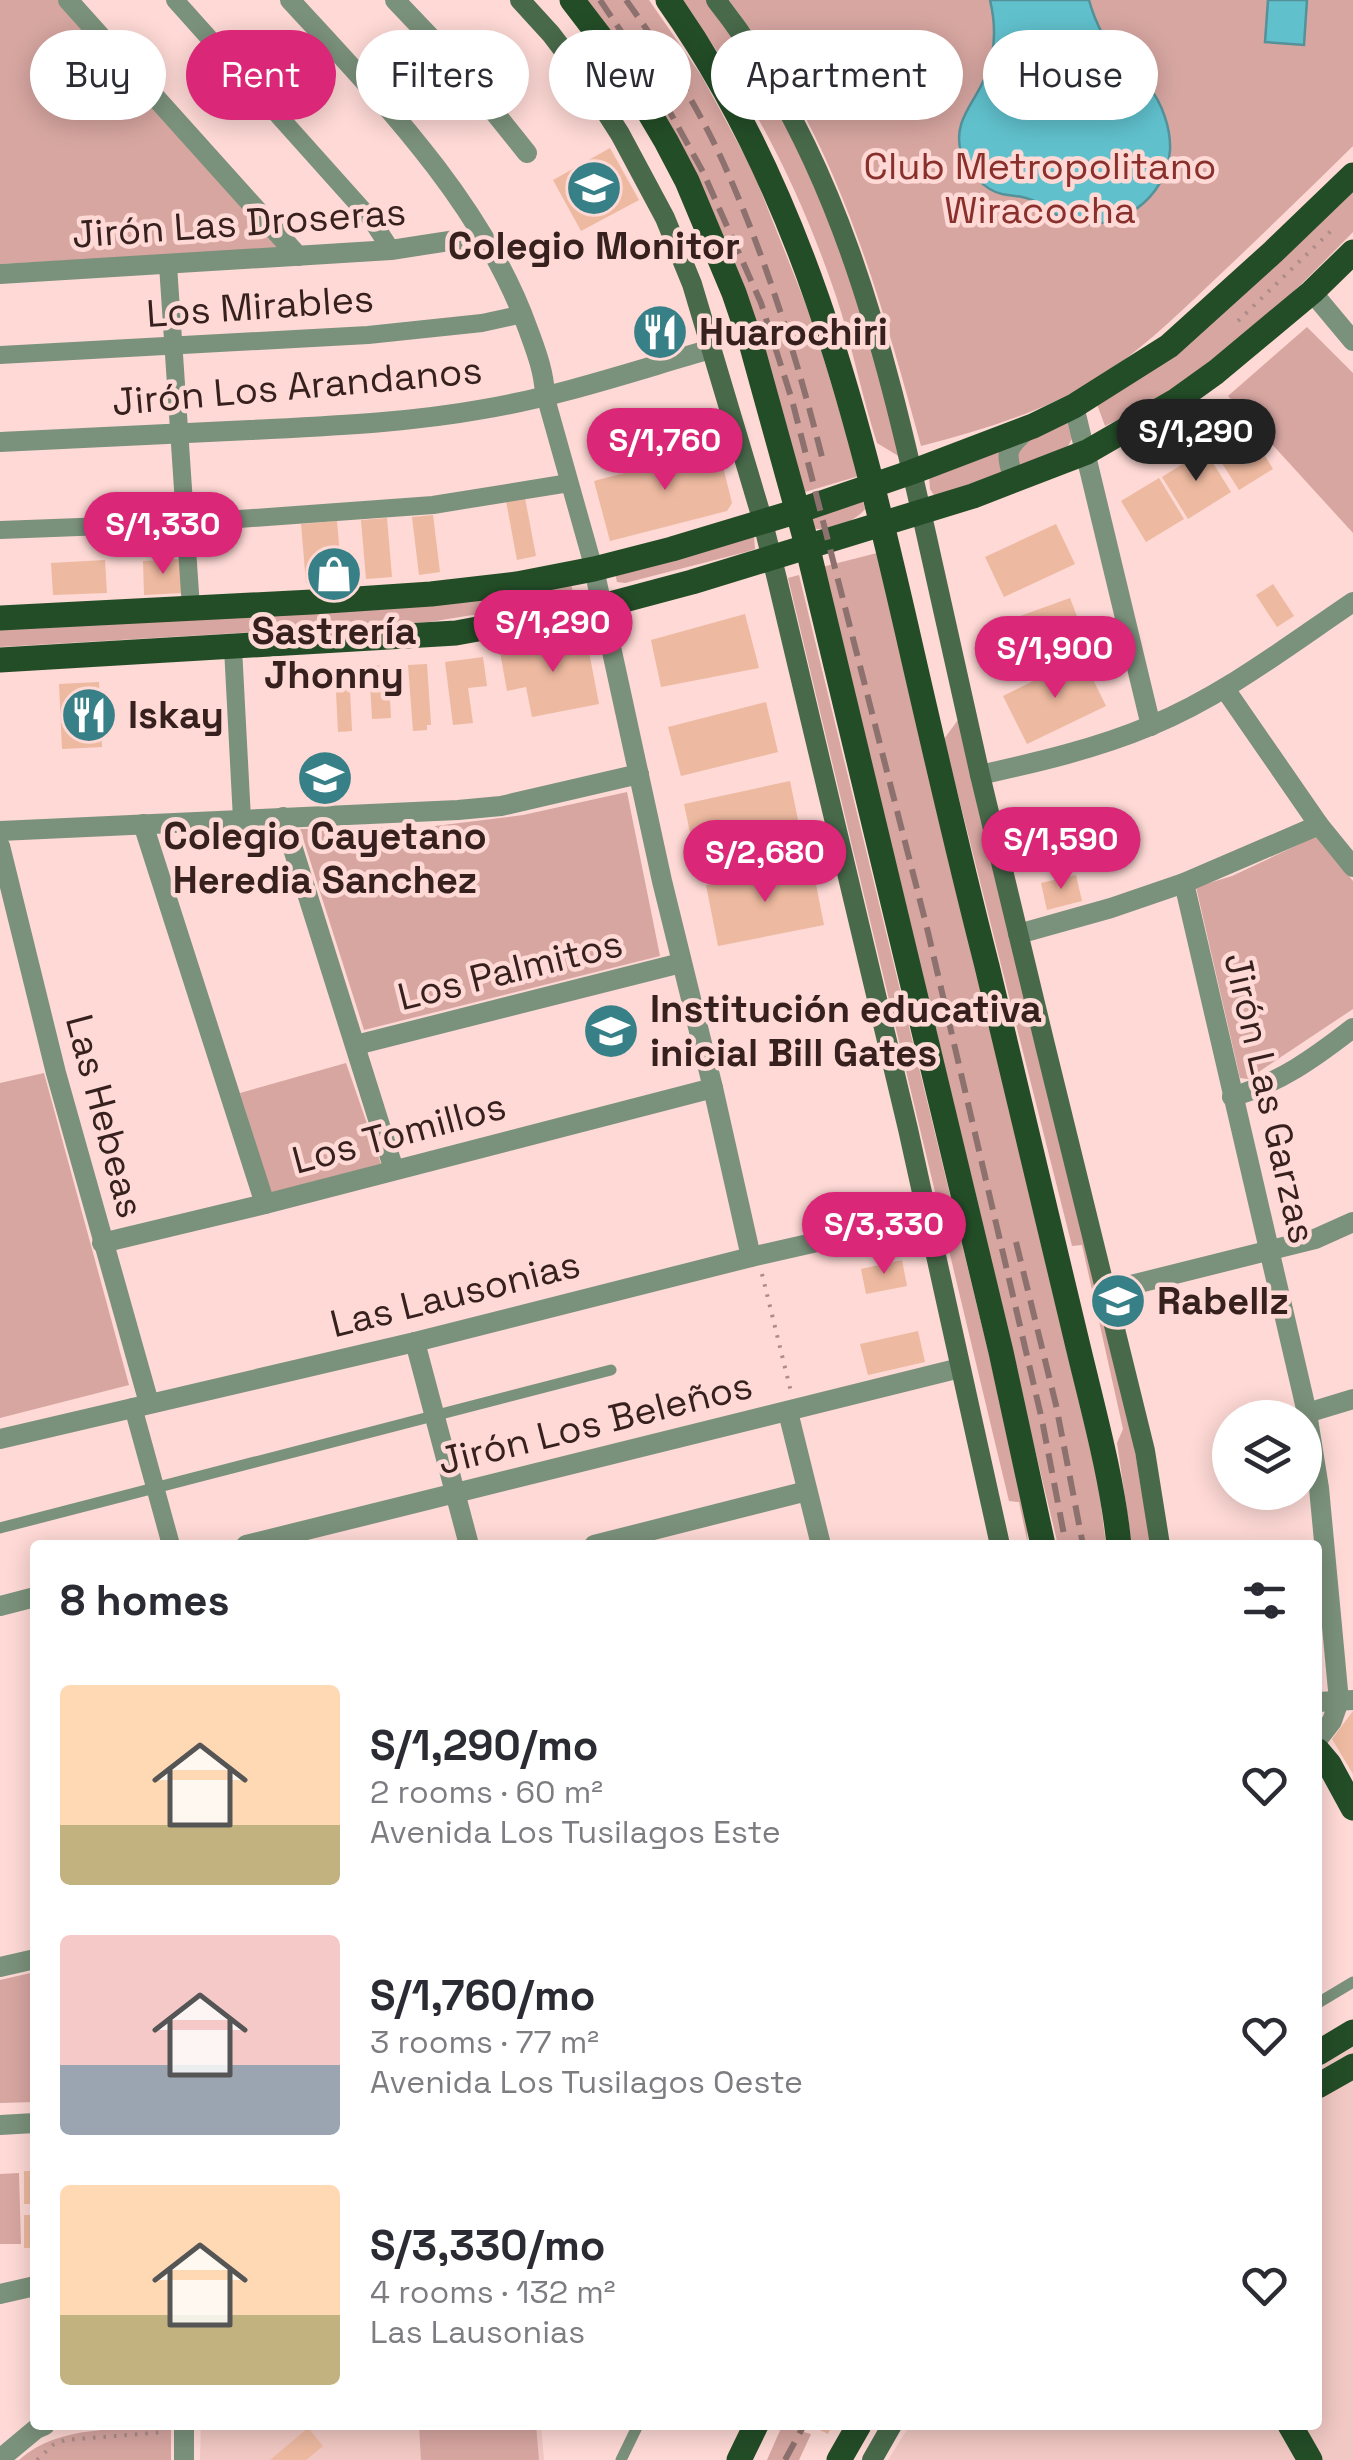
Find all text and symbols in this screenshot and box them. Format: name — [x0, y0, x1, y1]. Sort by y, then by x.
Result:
chip: Buy — [30, 30, 166, 120]
chip: Rent — [186, 30, 336, 120]
chip: Filters — [356, 30, 529, 120]
chip: New — [549, 30, 691, 120]
chip: Apartment — [711, 30, 963, 120]
chip: House — [983, 30, 1158, 120]
park label: Club Metropolitano Wiracocha — [863, 142, 1217, 234]
school or university icon: Colegio Monitor — [564, 158, 624, 218]
street label: Jirón Las Droseras — [70, 187, 408, 259]
place label: Colegio Monitor — [448, 222, 740, 270]
street label: Los Mirables — [145, 274, 375, 338]
restaurant icon: Huarochiri — [630, 302, 690, 362]
place label: Huarochiri — [699, 308, 888, 356]
street label: Jirón Los Arandanos — [110, 346, 484, 426]
pin: S/1,290 — [1104, 399, 1288, 484]
pin: S/1,760 — [573, 408, 757, 493]
text: S/1,290 — [1139, 411, 1253, 451]
text: S/1,760 — [609, 420, 721, 460]
pin: S/1,330 — [71, 492, 255, 577]
text: S/1,330 — [105, 504, 221, 544]
shop icon: Sastrería Jhonny — [304, 544, 364, 604]
pin: S/1,290 — [461, 590, 645, 675]
text: S/1,290 — [496, 602, 610, 642]
place label: Sastrería Jhonny — [251, 607, 417, 699]
pin: S/1,900 — [963, 616, 1147, 701]
text: S/1,900 — [997, 628, 1113, 668]
restaurant icon: Iskay — [59, 685, 119, 745]
place label: Iskay — [128, 691, 224, 739]
school or university icon: Colegio Cayetano Heredia Sanchez — [295, 748, 355, 808]
pin: S/1,590 — [969, 807, 1153, 892]
place label: Colegio Cayetano Heredia Sanchez — [163, 812, 487, 904]
text: S/1,590 — [1003, 819, 1119, 859]
pin: S/2,680 — [673, 820, 857, 905]
text: S/2,680 — [705, 832, 825, 872]
street label: Los Palmitos — [393, 919, 627, 1021]
street label: Jirón Las Garzas — [1213, 948, 1327, 1248]
place label: Institución educativa inicial Bill Gates — [650, 985, 1042, 1077]
school or university icon: Institución educativa inicial Bill Gates — [581, 1001, 641, 1061]
street label: Las Hebeas — [55, 1009, 155, 1223]
street label: Los Tomillos — [287, 1081, 511, 1185]
pin: S/3,330 — [792, 1192, 976, 1277]
text: S/3,330 — [824, 1204, 944, 1244]
street label: Las Lausonias — [325, 1240, 585, 1348]
school or university icon: Rabellz — [1088, 1271, 1148, 1331]
place label: Rabellz — [1157, 1277, 1289, 1325]
street label: Jirón Los Beleños — [433, 1361, 757, 1485]
map controls — [1212, 1400, 1322, 1510]
button: layers — [1212, 1400, 1322, 1510]
icon: filters — [1237, 1573, 1292, 1628]
text: 8 homes — [60, 1574, 230, 1627]
text: S/1,290/mo — [370, 1719, 599, 1772]
icon: home — [140, 1725, 260, 1845]
icon: heart — [1237, 1758, 1292, 1813]
text: 2 rooms · 60 m² — [370, 1772, 603, 1812]
text: Avenida Los Tusilagos Este — [370, 1812, 781, 1852]
text: S/1,760/mo — [370, 1969, 595, 2022]
icon: home — [140, 1975, 260, 2095]
icon: heart — [1237, 2008, 1292, 2063]
text: 3 rooms · 77 m² — [370, 2022, 599, 2062]
text: Avenida Los Tusilagos Oeste — [370, 2062, 803, 2102]
text: S/3,330/mo — [370, 2219, 605, 2272]
icon: home — [140, 2225, 260, 2345]
icon: heart — [1237, 2258, 1292, 2313]
text: 4 rooms · 132 m² — [370, 2272, 616, 2312]
text: Las Lausonias — [370, 2312, 585, 2352]

